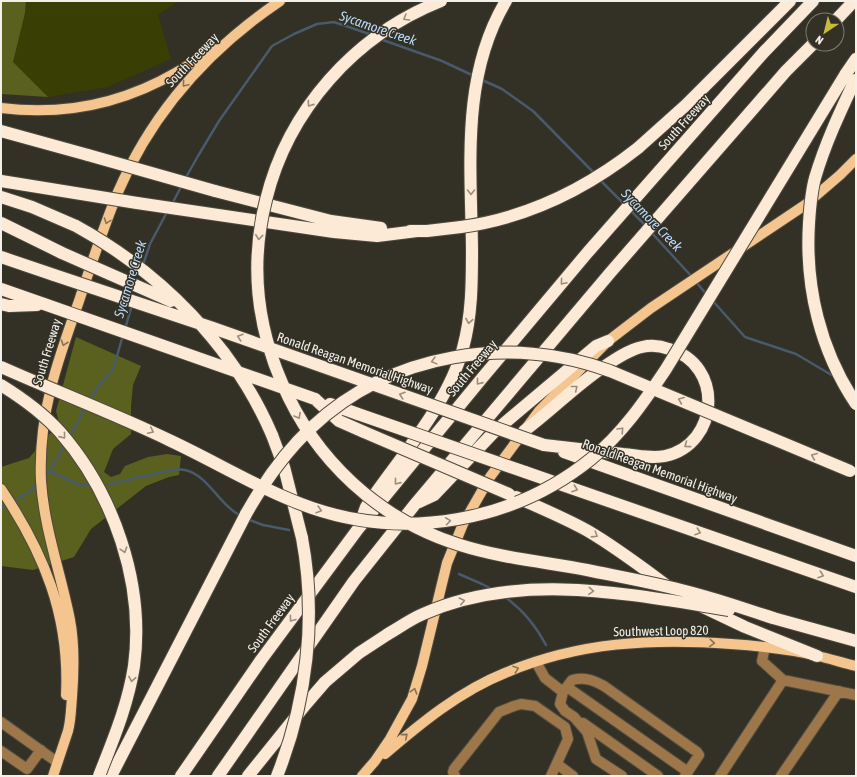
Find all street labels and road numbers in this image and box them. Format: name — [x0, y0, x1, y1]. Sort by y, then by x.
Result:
street label: South Freeway — [163, 29, 222, 90]
street label: South Freeway — [655, 91, 713, 153]
street label: South Freeway — [30, 316, 64, 387]
street label: Ronald Reagan Memorial Highway — [275, 329, 435, 397]
street label: South Freeway — [444, 336, 500, 399]
street label: Ronald Reagan Memorial Highway — [580, 436, 740, 506]
street label: South Freeway — [245, 590, 298, 655]
street label: Southwest Loop 820 — [613, 623, 709, 639]

